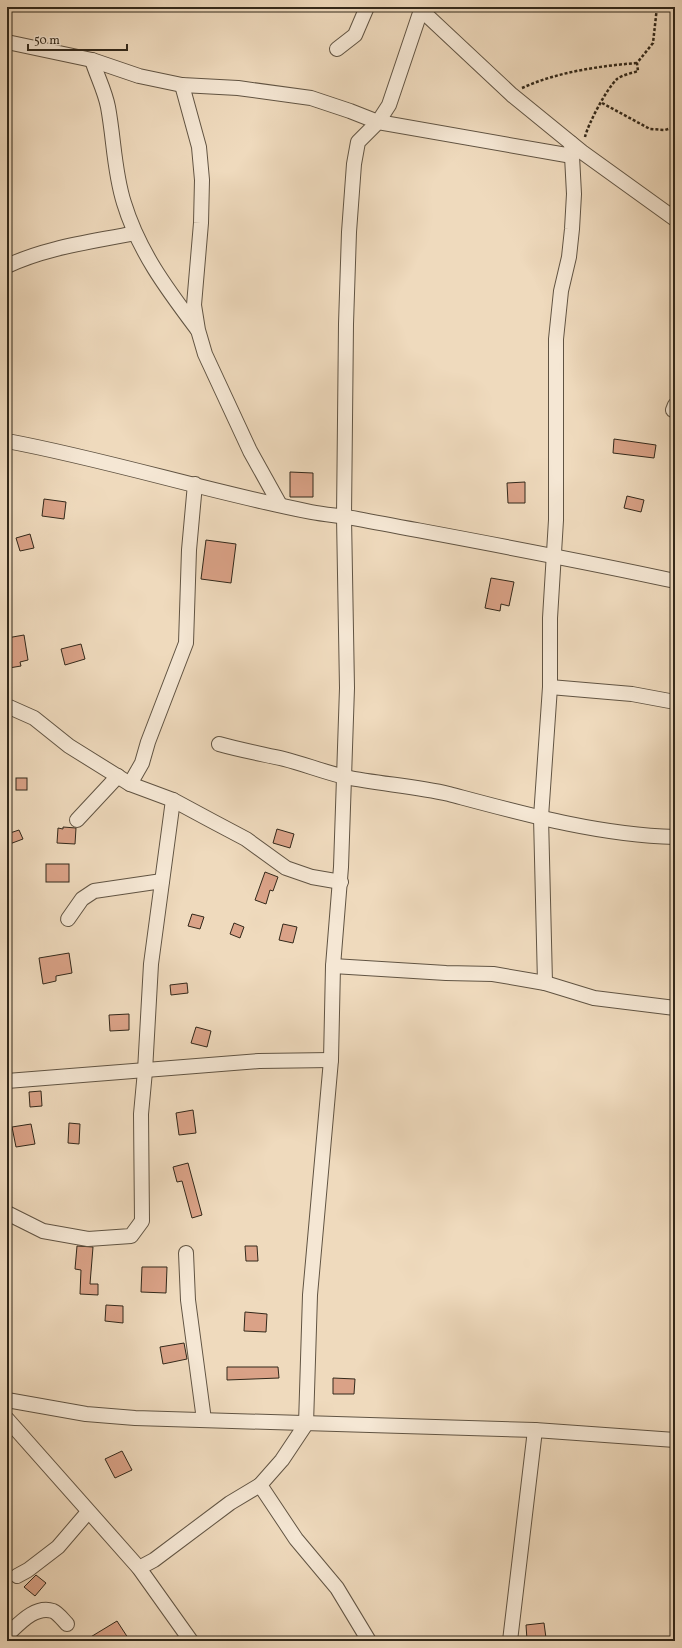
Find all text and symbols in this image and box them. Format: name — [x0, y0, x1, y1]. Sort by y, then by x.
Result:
scale bar — [28, 26, 127, 52]
text: 50 m — [34, 33, 60, 49]

